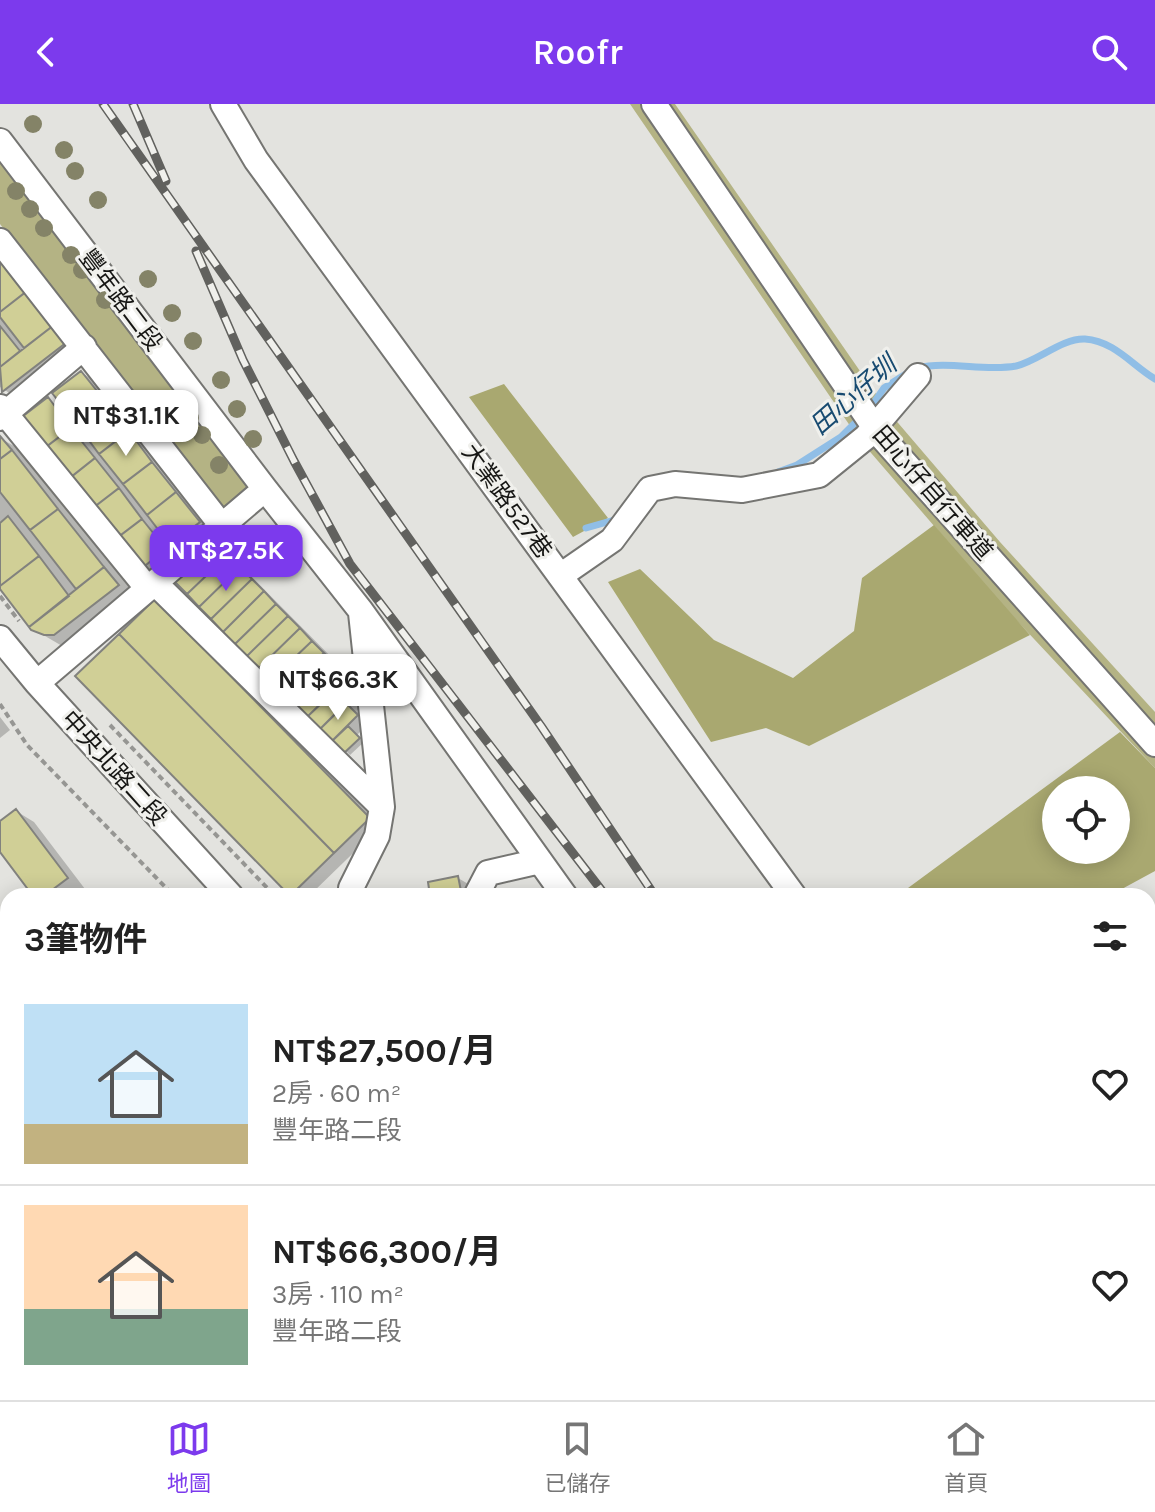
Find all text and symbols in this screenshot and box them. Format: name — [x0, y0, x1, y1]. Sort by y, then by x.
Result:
icon: back — [24, 30, 68, 74]
icon: search — [1087, 30, 1131, 74]
text: Roofr — [532, 31, 623, 73]
street label: 豐年路二段 — [74, 244, 168, 356]
water label: 田心仔圳 — [804, 347, 906, 441]
pin: NT$31.1K — [43, 390, 209, 458]
text: NT$31.1K — [72, 400, 180, 431]
street label: 田心仔自行車道 — [867, 420, 999, 566]
street label: 大業路527巷 — [456, 438, 558, 564]
pin: NT$27.5K — [143, 525, 309, 593]
text: NT$27.5K — [168, 535, 284, 566]
pin: NT$66.3K — [255, 654, 421, 722]
text: NT$66.3K — [278, 664, 398, 695]
street label: 中央北路二段 — [55, 705, 173, 831]
map controls — [1042, 776, 1130, 864]
button: locate — [1042, 776, 1130, 864]
icon: filters — [1088, 914, 1132, 958]
text: 3筆物件 — [24, 920, 147, 960]
text: NT$27,500/月 — [272, 1031, 497, 1071]
icon: home — [88, 1036, 184, 1132]
icon: heart — [1088, 1062, 1132, 1106]
text: 2房 · 60 m² — [272, 1078, 401, 1109]
text: 豐年路二段 — [272, 1115, 402, 1146]
text: NT$66,300/月 — [272, 1232, 502, 1272]
icon: home — [88, 1237, 184, 1333]
icon: heart — [1088, 1263, 1132, 1307]
text: 3房 · 110 m² — [272, 1279, 404, 1310]
text: 豐年路二段 — [272, 1316, 402, 1347]
tab: 地圖 — [167, 1417, 211, 1497]
tab: 已儲存 — [544, 1417, 610, 1497]
tab: 首頁 — [944, 1417, 988, 1497]

